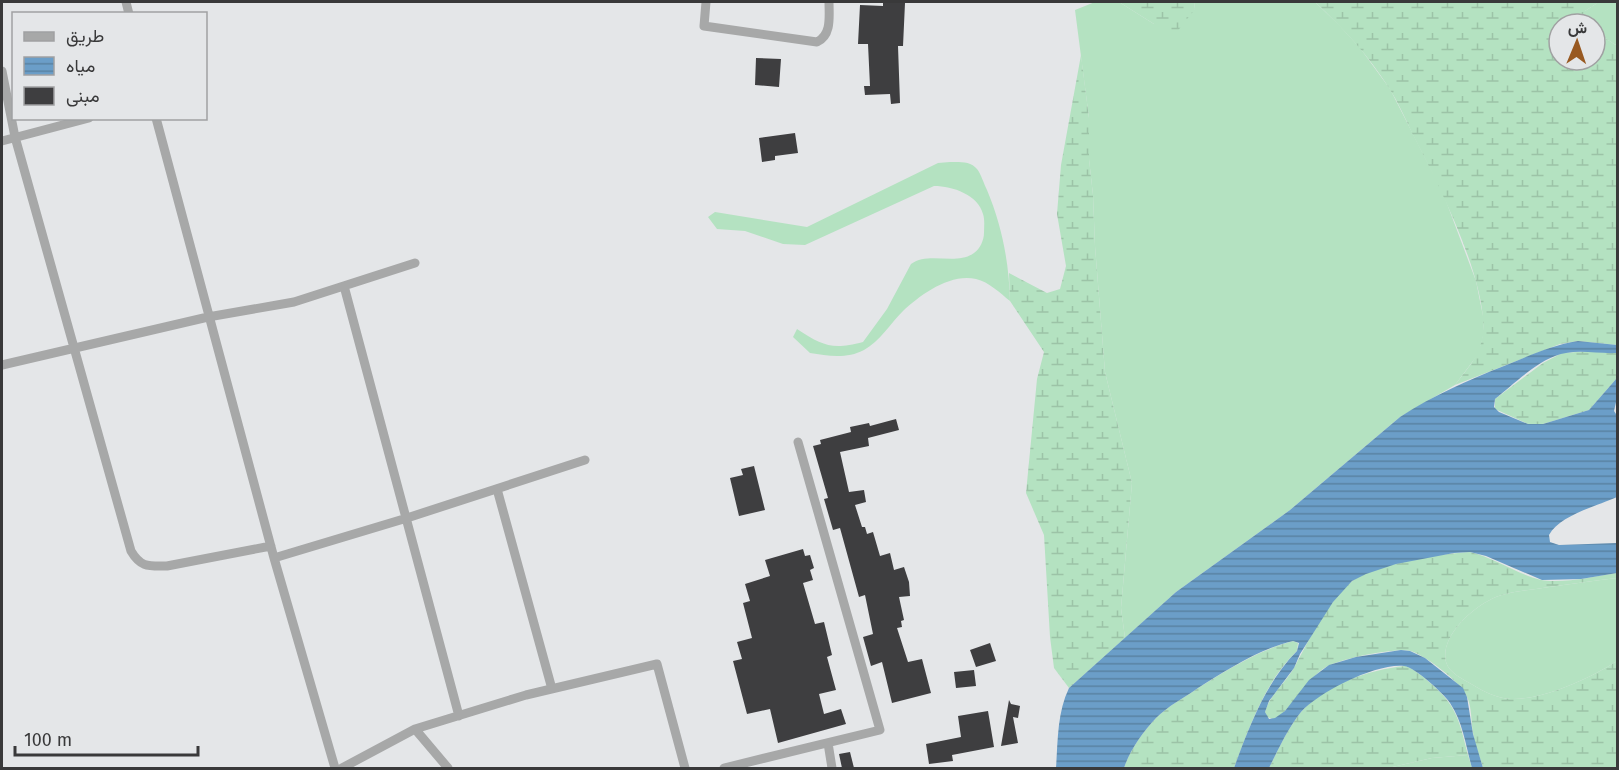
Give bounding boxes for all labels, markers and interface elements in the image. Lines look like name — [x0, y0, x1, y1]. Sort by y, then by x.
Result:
legend — [12, 12, 207, 120]
north arrow — [1547, 12, 1607, 72]
text: ش — [1568, 18, 1587, 37]
text: طريق — [66, 25, 104, 47]
text: مياه — [66, 55, 95, 77]
text: مبنى — [66, 85, 100, 107]
scale bar — [15, 719, 198, 757]
text: 100 m — [24, 729, 72, 751]

